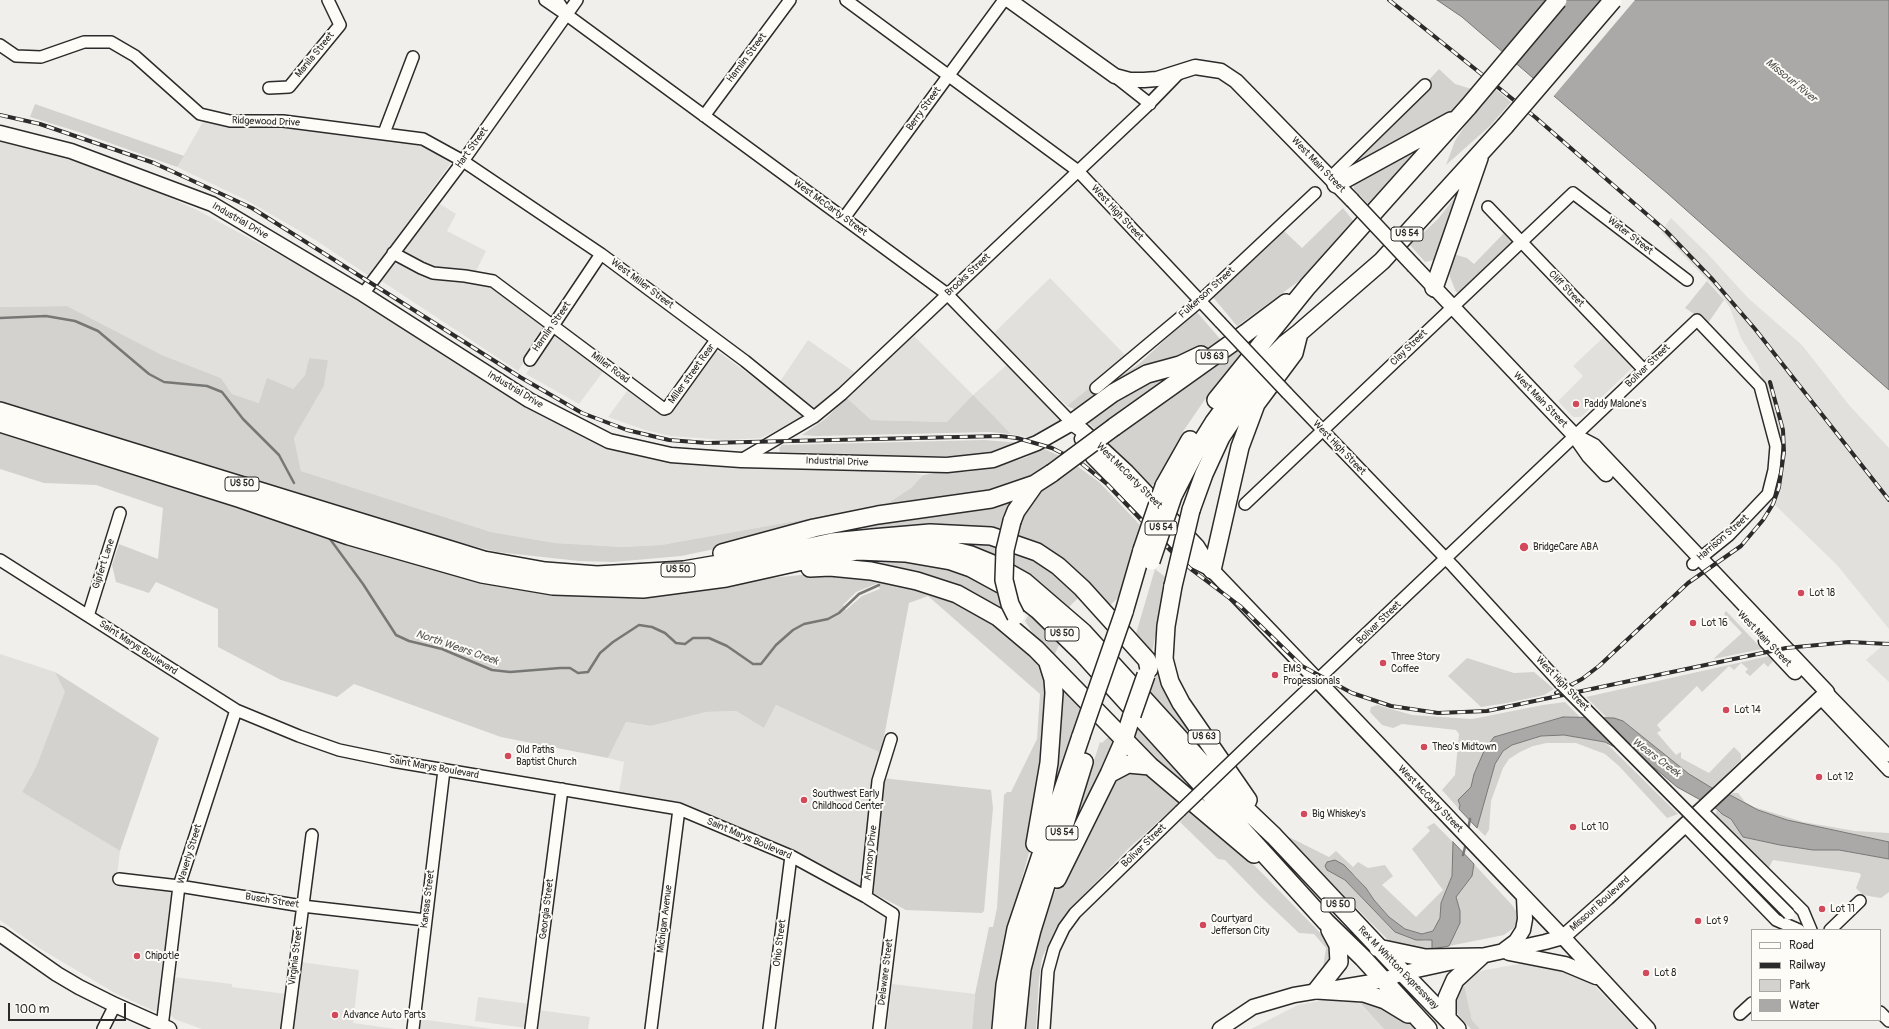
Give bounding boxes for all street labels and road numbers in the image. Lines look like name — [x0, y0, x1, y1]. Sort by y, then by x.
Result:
street label: Manila Street — [293, 30, 337, 80]
street label: Hamlin Street — [724, 31, 770, 85]
street label: Berry Street — [904, 85, 944, 133]
street label: Ridgewood Drive — [232, 115, 300, 129]
street label: Hart Street — [453, 125, 491, 171]
street label: West Main Street — [1288, 135, 1348, 195]
street label: West McCarty Street — [791, 177, 869, 239]
street label: West High Street — [1088, 183, 1146, 243]
street label: Industrial Drive — [210, 200, 270, 242]
street label: Water Street — [1605, 214, 1655, 258]
road number: US 54 — [1391, 227, 1423, 241]
street label: Brooks Street — [943, 251, 993, 299]
street label: West Miller Street — [608, 256, 676, 312]
street label: Fulkerson Street — [1177, 265, 1237, 321]
street label: Cliff Street — [1546, 268, 1586, 310]
street label: Hamlin Street — [530, 299, 574, 355]
street label: Clay Street — [1388, 327, 1430, 369]
street label: Miller street Rear — [666, 342, 718, 406]
street label: Bolivar Street — [1623, 342, 1673, 390]
street label: Miller Road — [588, 350, 632, 386]
road number: US 63 — [1196, 350, 1228, 364]
street label: Industrial Drive — [485, 369, 545, 411]
street label: West Main Street — [1510, 370, 1570, 430]
street label: West High Street — [1310, 418, 1368, 478]
street label: West McCarty Street — [1094, 441, 1164, 511]
street label: Industrial Drive — [805, 455, 869, 469]
road number: US 50 — [225, 477, 259, 491]
street label: Harrison Street — [1695, 512, 1751, 564]
road number: US 54 — [1145, 521, 1177, 535]
street label: Gipfert Lane — [90, 537, 118, 591]
road number: US 50 — [661, 563, 695, 577]
street label: Bolivar Street — [1354, 599, 1404, 647]
street label: West Main Street — [1734, 609, 1794, 669]
street label: Saint Marys Boulevard — [97, 618, 179, 678]
road number: US 50 — [1045, 627, 1079, 641]
street label: West High Street — [1533, 654, 1591, 714]
road number: US 63 — [1188, 730, 1220, 744]
street label: Saint Marys Boulevard — [388, 754, 480, 782]
street label: West McCarty Street — [1395, 763, 1465, 835]
street label: Saint Marys Boulevard — [705, 816, 793, 862]
street label: Bolivar Street — [1119, 822, 1169, 870]
street label: Waverly Street — [175, 823, 205, 885]
street label: Armory Drive — [862, 825, 880, 881]
road number: US 54 — [1046, 826, 1078, 840]
street label: Kansas Street — [418, 869, 438, 929]
street label: Missouri Boulevard — [1568, 874, 1632, 934]
street label: Georgia Street — [537, 878, 557, 940]
street label: Michigan Avenue — [655, 884, 675, 954]
street label: Busch Street — [244, 891, 300, 911]
road number: US 50 — [1321, 898, 1355, 912]
street label: Ohio Street — [771, 919, 789, 967]
street label: Rex M Whitton Expressway — [1355, 924, 1441, 1012]
street label: Virginia Street — [286, 926, 306, 986]
street label: Delaware Street — [876, 938, 896, 1006]

